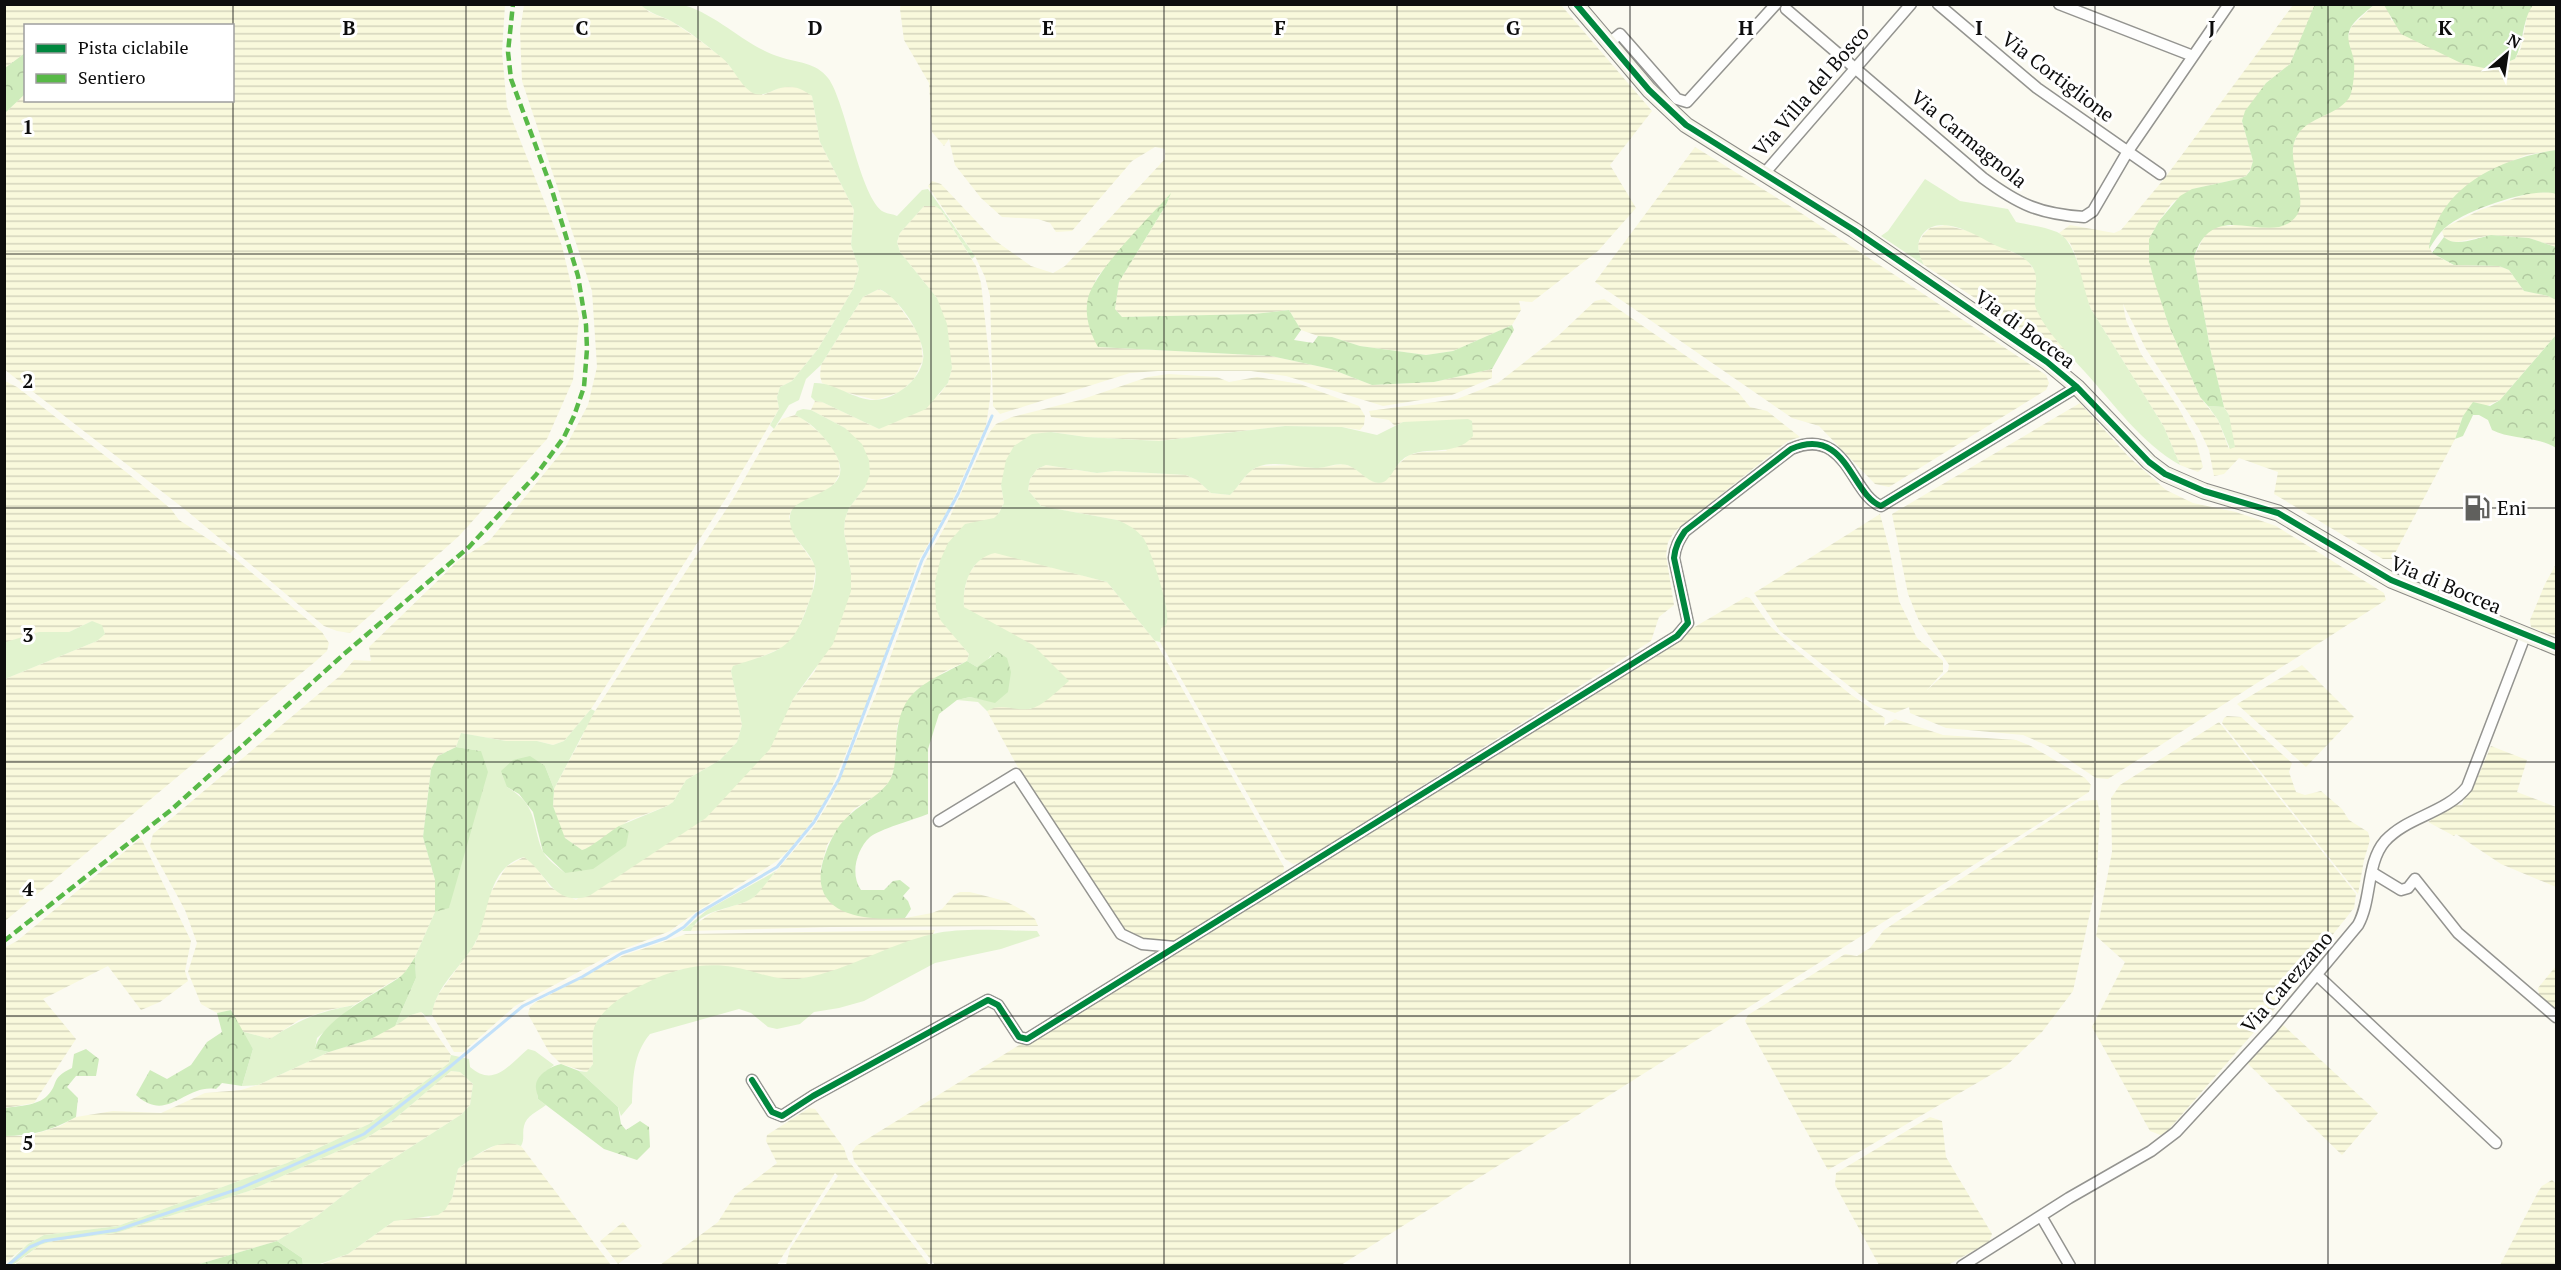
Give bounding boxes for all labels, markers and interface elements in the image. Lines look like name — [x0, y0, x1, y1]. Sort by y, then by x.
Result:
text: B — [343, 14, 356, 41]
text: C — [575, 14, 589, 41]
text: D — [808, 14, 822, 41]
text: E — [1042, 14, 1054, 41]
text: F — [1274, 14, 1286, 41]
text: G — [1506, 14, 1520, 41]
text: H — [1738, 14, 1754, 41]
text: I — [1975, 14, 1983, 41]
text: J — [2208, 14, 2216, 41]
text: K — [2438, 14, 2453, 41]
street label: Via Villa del Bosco — [1746, 20, 1875, 162]
legend — [24, 24, 234, 102]
north arrow — [2477, 24, 2537, 84]
street label: Via Cortiglione — [1996, 25, 2120, 128]
text: N — [2504, 28, 2525, 53]
text: Pista ciclabile — [78, 35, 188, 59]
text: Sentiero — [78, 65, 145, 89]
street label: Via Carmagnola — [1906, 83, 2033, 194]
text: 1 — [22, 113, 34, 140]
street label: Via di Boccea — [1970, 283, 2081, 374]
text: 2 — [22, 367, 34, 394]
fuel station icon: Eni — [2462, 493, 2492, 523]
place label: Eni — [2497, 494, 2527, 521]
street label: Via di Boccea — [2387, 549, 2506, 620]
text: 3 — [22, 621, 34, 648]
text: 4 — [22, 875, 34, 902]
street label: Via Carezzano — [2235, 925, 2339, 1039]
text: 5 — [22, 1129, 34, 1156]

